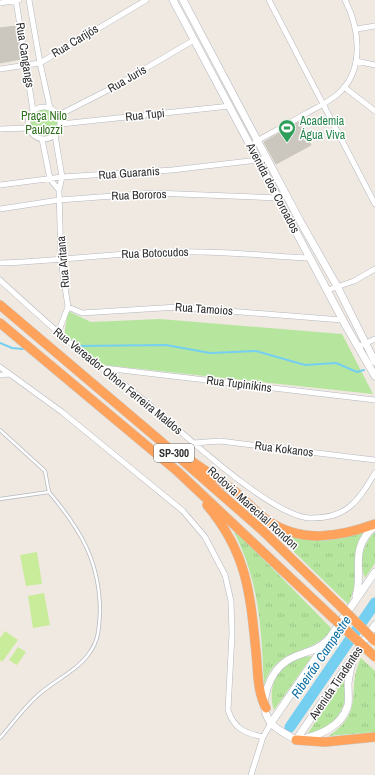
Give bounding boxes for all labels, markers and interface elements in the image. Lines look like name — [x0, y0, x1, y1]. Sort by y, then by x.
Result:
street label: Rua Cangangs — [12, 21, 38, 89]
street label: Rua Carijós — [49, 21, 101, 61]
street label: Rua Juris — [105, 62, 149, 96]
street label: Rua Tupi — [125, 105, 165, 125]
park label: Praça Nilo Paulozzi — [21, 108, 67, 138]
place label: Academia Água Viva — [299, 113, 346, 143]
sports icon: Academia Água Viva — [277, 118, 297, 143]
street label: Avenida dos Coroados — [242, 139, 304, 236]
street label: Rua Guaranis — [98, 163, 160, 183]
street label: Rua Bororos — [111, 186, 167, 204]
street label: Rua Aritana — [53, 235, 73, 289]
street label: Rua Botocudos — [121, 244, 189, 262]
street label: Rua Tamoios — [175, 299, 234, 319]
street label: Rua Vereador Othon Ferreira Maldos — [50, 324, 186, 438]
street label: Rua Tupinikins — [205, 372, 273, 396]
street label: Rua Kokanos — [254, 437, 314, 461]
road number: SP-300 — [154, 444, 194, 462]
street label: Rodovia Marechal Rondon — [204, 463, 302, 553]
water label: Ribeirão Campestre — [287, 612, 355, 702]
street label: Avenida Tiradentes — [305, 643, 367, 724]

